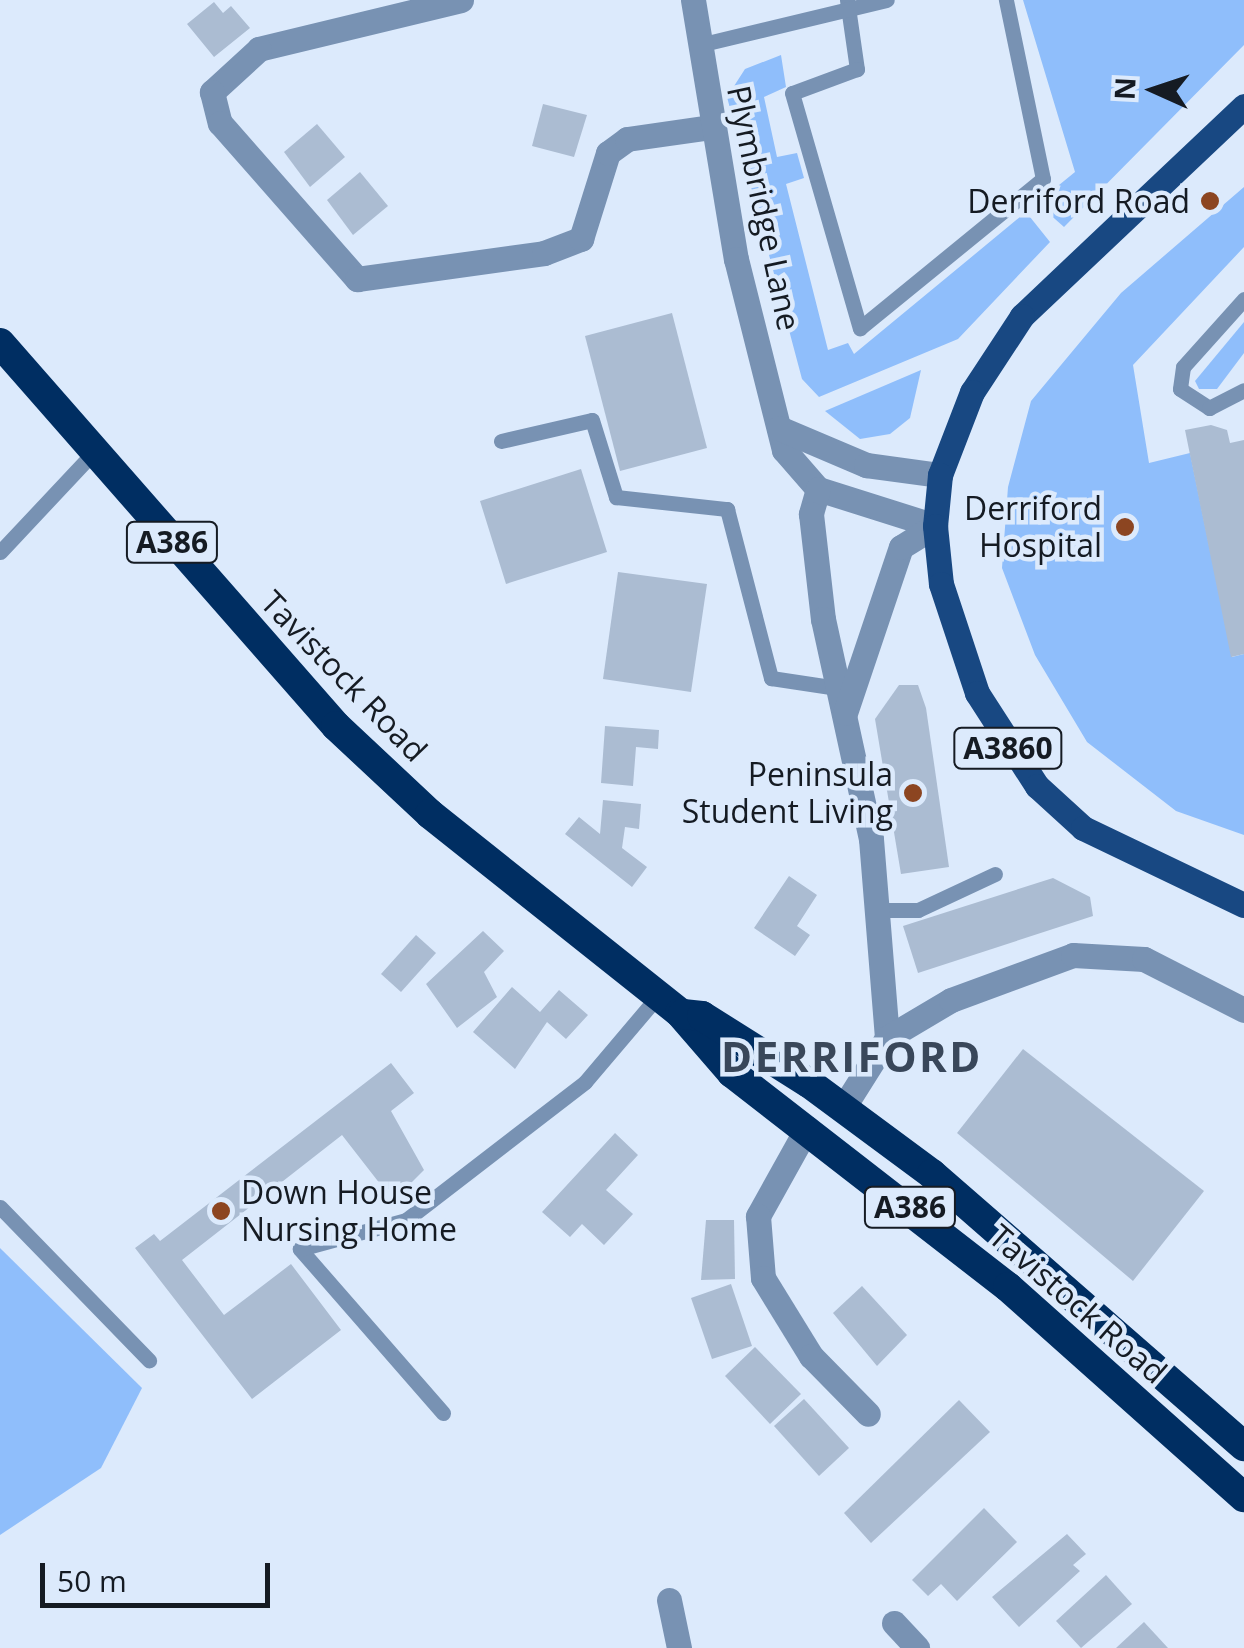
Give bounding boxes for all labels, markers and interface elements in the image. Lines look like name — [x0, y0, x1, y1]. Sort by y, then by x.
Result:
north arrow — [1104, 40, 1204, 140]
text: N — [1104, 76, 1144, 101]
street label: Plymbridge Lane — [719, 82, 809, 334]
place label: Derriford Road — [967, 182, 1190, 220]
marker: Derriford Road — [1199, 190, 1221, 212]
place label: Derriford Hospital — [964, 490, 1102, 565]
marker: Derriford Hospital — [1112, 514, 1138, 540]
road number: A386 — [124, 517, 220, 567]
street label: Tavistock Road — [253, 583, 435, 769]
road number: A3860 — [953, 723, 1063, 773]
place label: Peninsula Student Living — [682, 756, 893, 831]
marker: Peninsula Student Living — [902, 782, 924, 804]
district label: DERRIFORD — [721, 1031, 983, 1081]
place label: Down House Nursing Home — [241, 1174, 457, 1249]
road number: A386 — [862, 1182, 958, 1232]
marker: Down House Nursing Home — [210, 1200, 232, 1222]
street label: Tavistock Road — [982, 1217, 1174, 1391]
scale bar — [45, 1543, 275, 1605]
text: 50 m — [57, 1560, 127, 1601]

